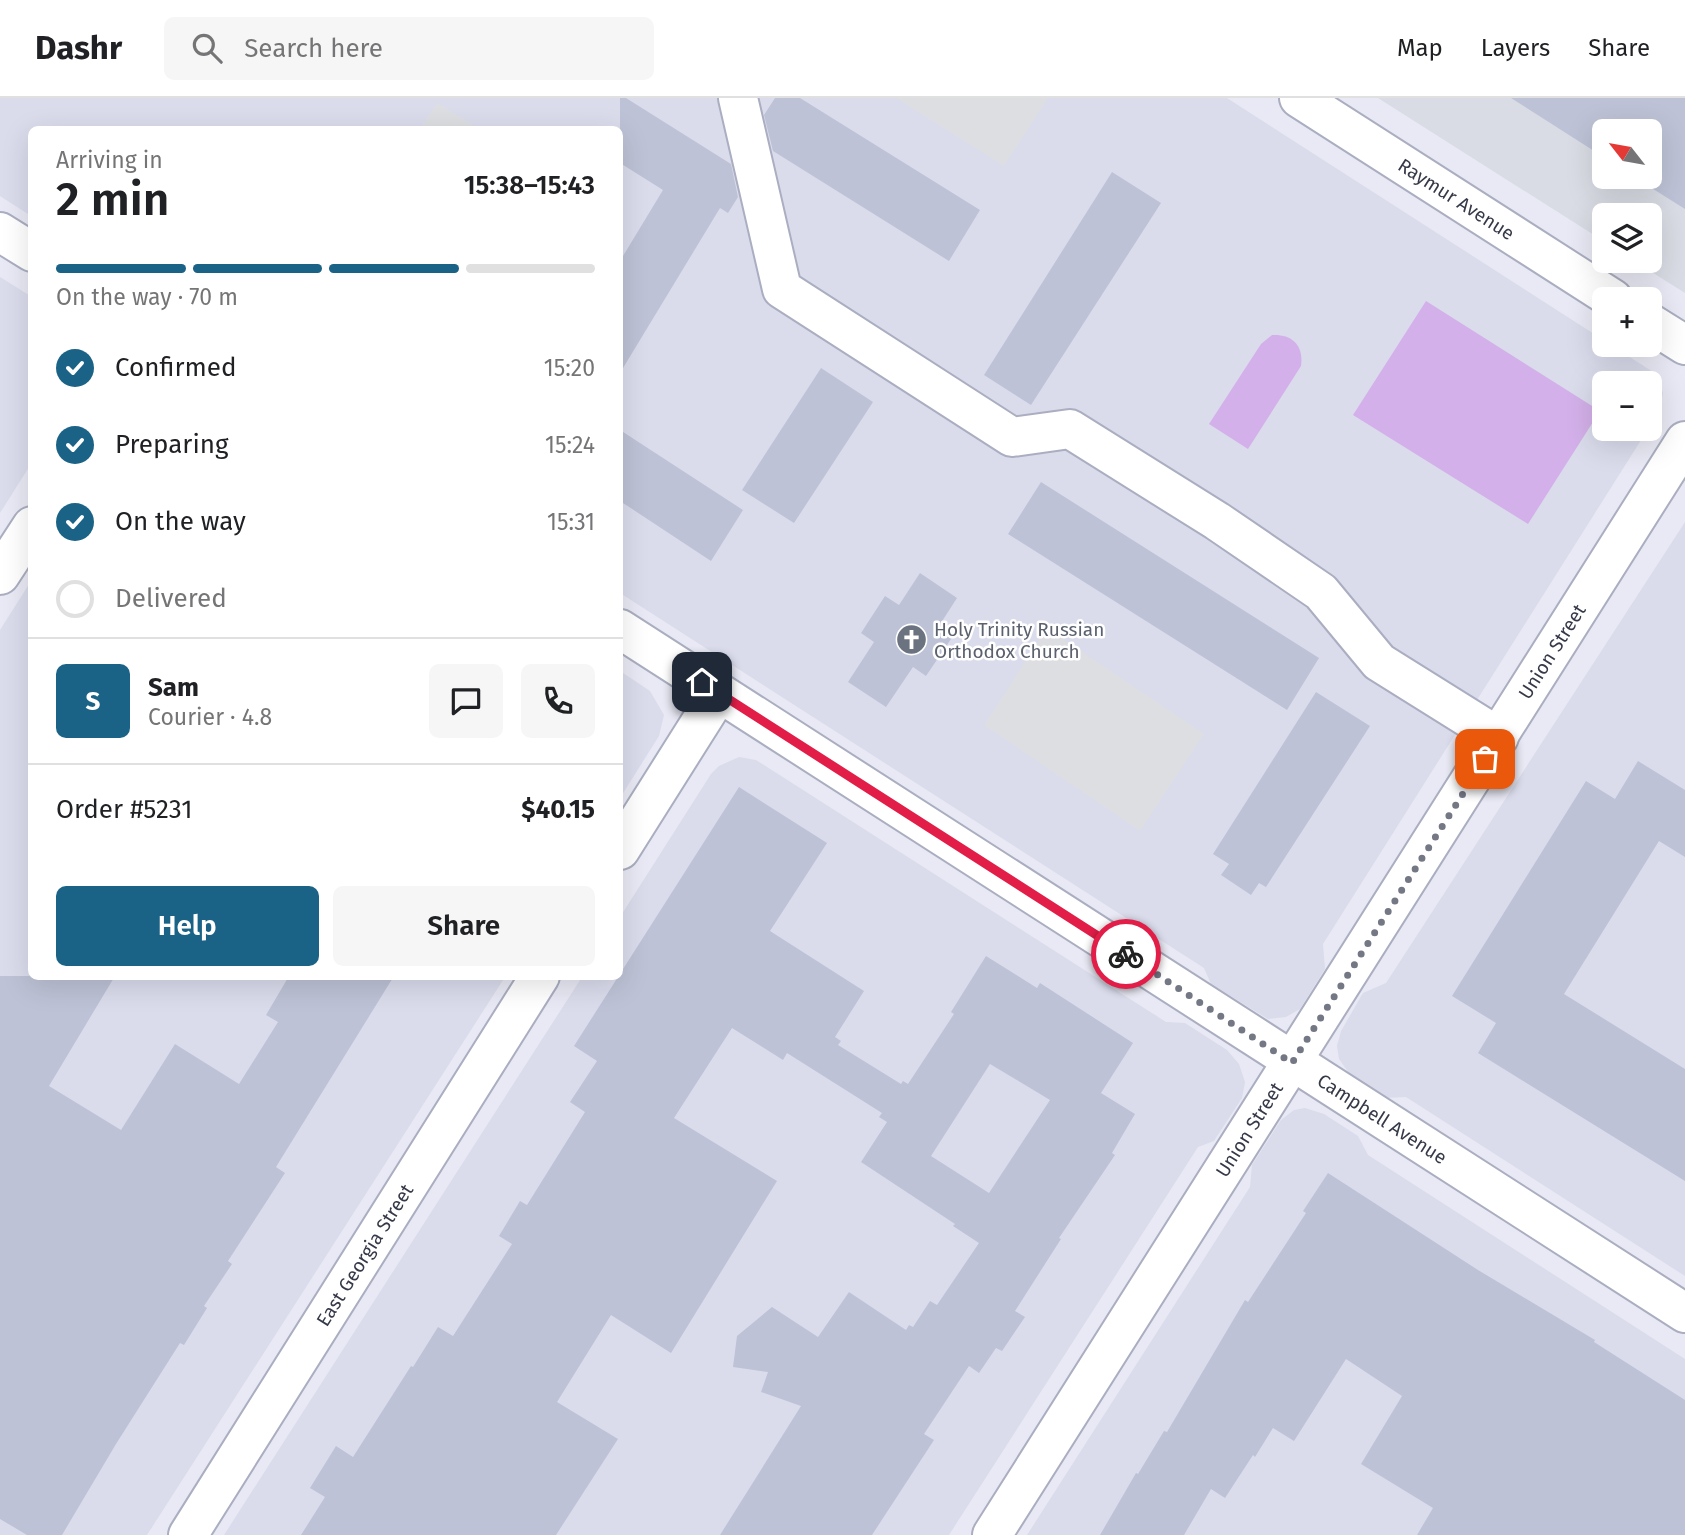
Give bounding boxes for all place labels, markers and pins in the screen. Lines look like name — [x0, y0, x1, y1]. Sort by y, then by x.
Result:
place label: Holy Trinity Russian Orthodox Church — [934, 618, 1104, 663]
church icon: Holy Trinity Russian Orthodox Church — [894, 623, 928, 657]
pin — [672, 652, 732, 712]
pin — [1455, 729, 1515, 789]

